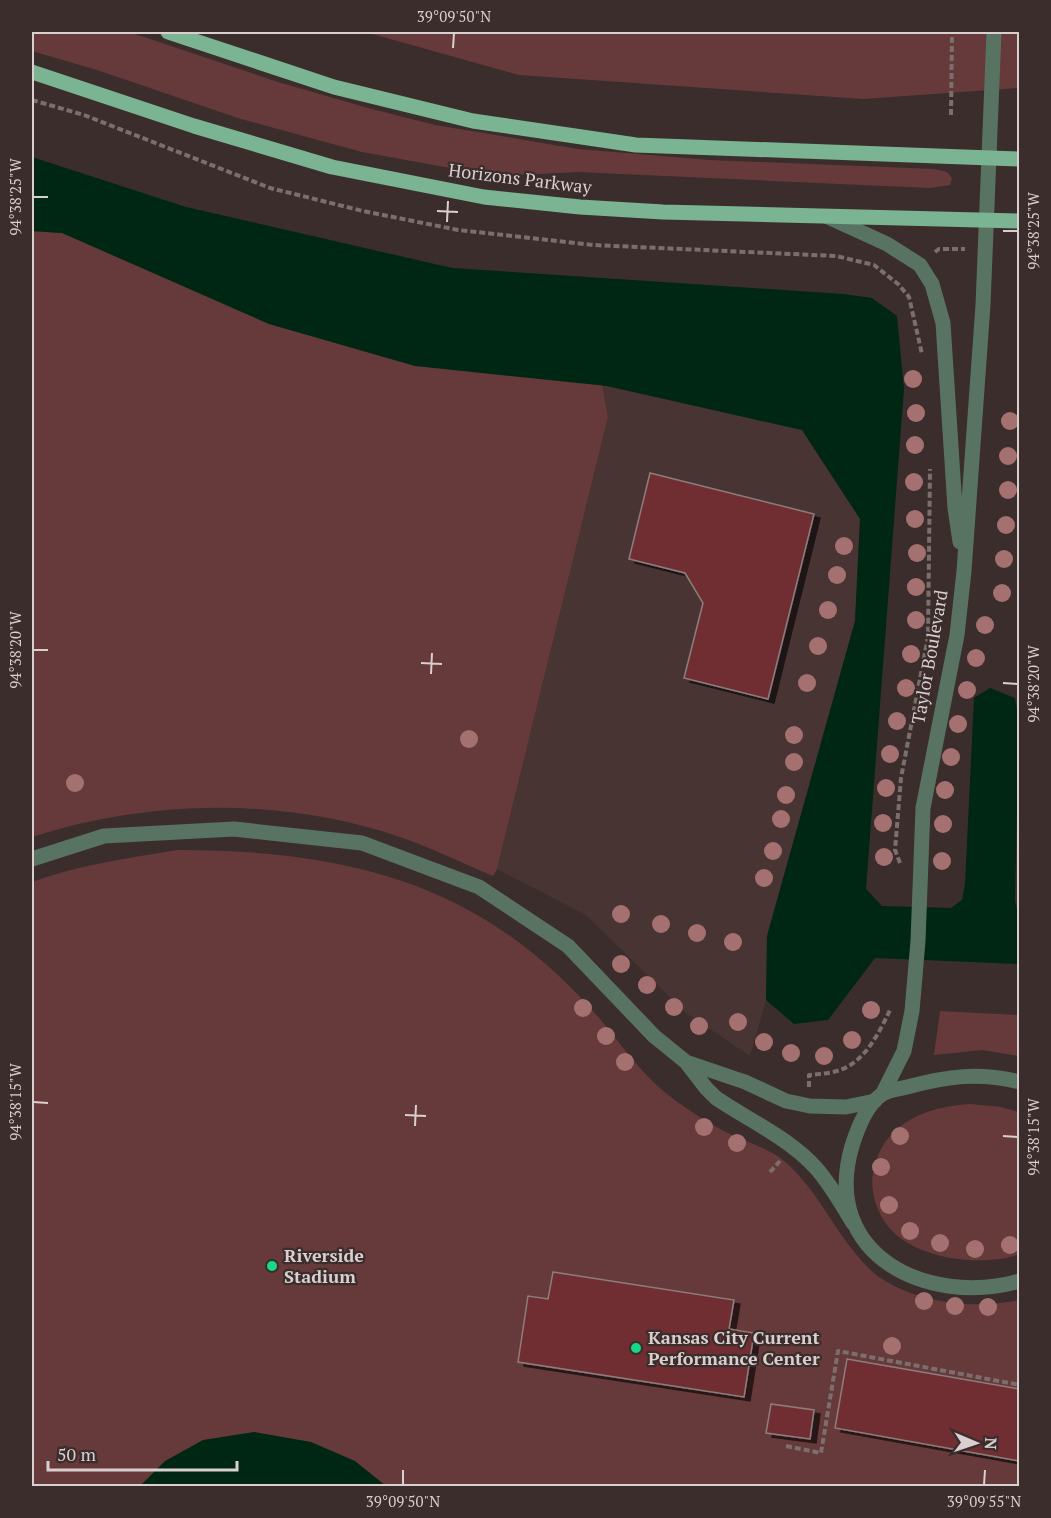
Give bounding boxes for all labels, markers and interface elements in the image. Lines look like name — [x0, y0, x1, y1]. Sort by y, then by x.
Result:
text: 39°09'50"N — [417, 6, 491, 26]
text: 94°38'25"W — [5, 157, 25, 236]
street label: Horizons Parkway — [447, 157, 594, 199]
text: 94°38'25"W — [1023, 191, 1043, 270]
street label: Taylor Boulevard — [905, 588, 953, 726]
text: 94°38'20"W — [5, 610, 25, 689]
text: 94°38'20"W — [1023, 644, 1043, 723]
text: 94°38'15"W — [5, 1062, 25, 1141]
text: 94°38'15"W — [1023, 1097, 1043, 1176]
place label: Riverside Stadium — [284, 1243, 364, 1288]
marker: Riverside Stadium — [265, 1259, 279, 1273]
place label: Kansas City Current Performance Center — [648, 1325, 820, 1370]
marker: Kansas City Current Performance Center — [629, 1341, 643, 1355]
north arrow — [946, 1413, 1006, 1473]
scale bar — [48, 1434, 237, 1472]
text: N — [980, 1437, 1002, 1450]
text: 50 m — [57, 1442, 97, 1466]
text: 39°09'50"N — [366, 1491, 440, 1511]
text: 39°09'55"N — [947, 1491, 1021, 1511]

